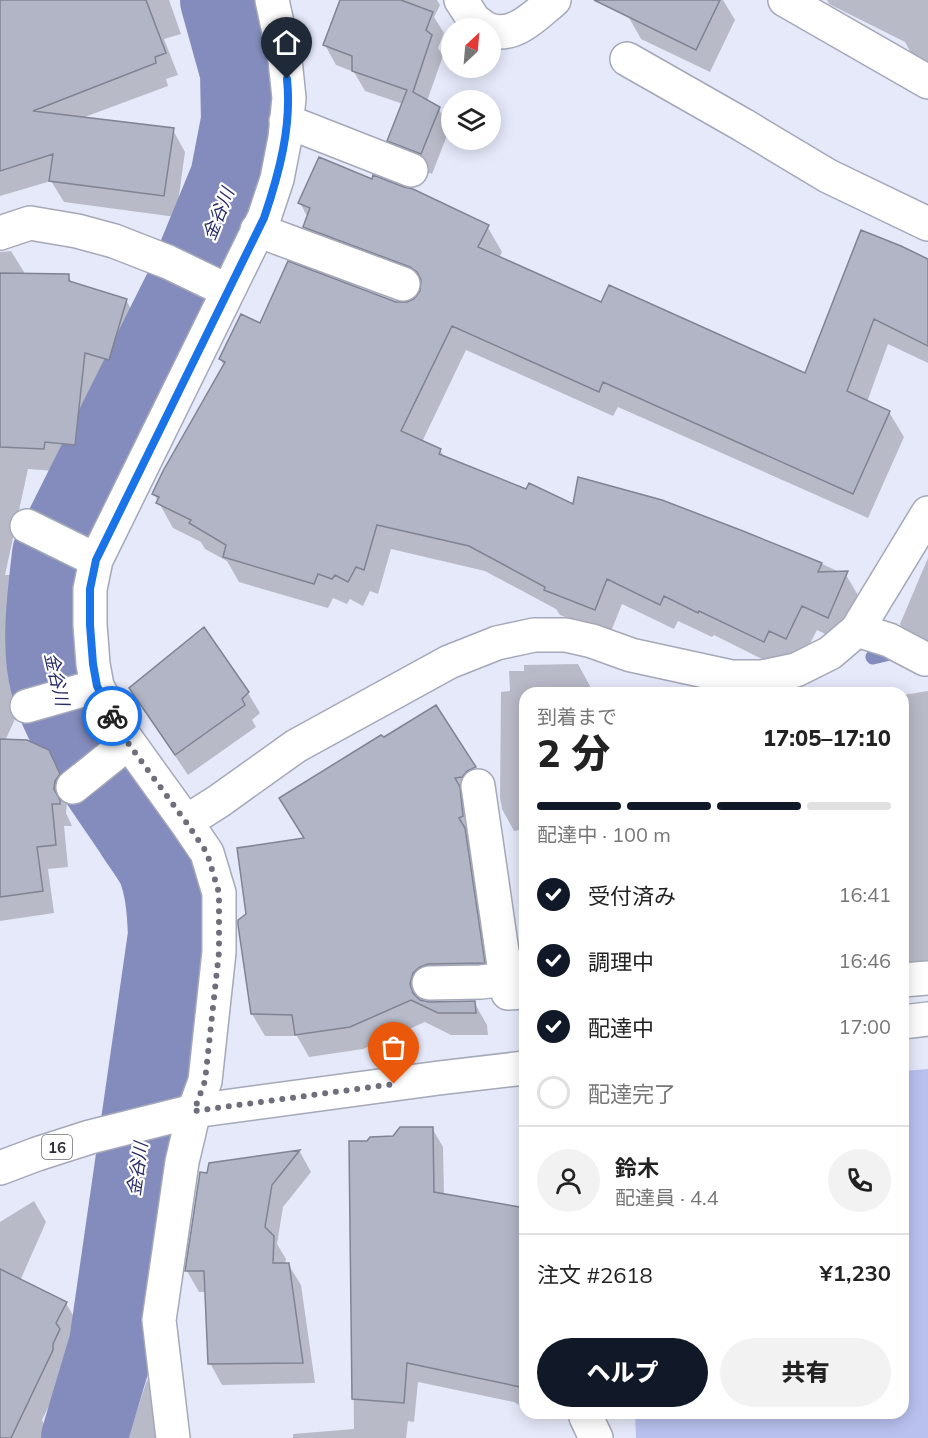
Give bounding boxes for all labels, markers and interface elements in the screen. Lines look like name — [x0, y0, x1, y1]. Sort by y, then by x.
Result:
pin — [261, 17, 312, 79]
north arrow — [441, 18, 501, 78]
map controls — [441, 18, 501, 150]
icon: home — [270, 26, 303, 59]
button: layers — [441, 90, 501, 150]
water label: 金谷川 — [197, 183, 240, 243]
water label: 金谷川 — [40, 650, 75, 710]
courier — [82, 686, 142, 746]
icon: bike — [96, 700, 129, 733]
text: 到着まで — [537, 704, 617, 729]
text: 17:05–17:10 — [763, 724, 891, 752]
text: 2 分 — [537, 728, 610, 777]
text: 配達中 · 100 m — [537, 822, 671, 847]
icon: check — [537, 878, 570, 911]
text: 受付済み — [588, 882, 676, 910]
text: 16:41 — [838, 882, 891, 907]
icon: check — [537, 944, 570, 977]
text: 調理中 — [588, 948, 654, 976]
text: 16:46 — [838, 948, 891, 973]
icon: check — [537, 1010, 570, 1043]
text: 配達中 — [588, 1014, 654, 1042]
text: 17:00 — [838, 1014, 891, 1039]
pin — [368, 1022, 419, 1084]
icon: bag — [377, 1031, 410, 1064]
text: 配達完了 — [588, 1080, 676, 1108]
road number: 16 — [42, 1135, 72, 1159]
water label: 金谷川 — [122, 1139, 152, 1197]
button: person — [537, 1149, 600, 1212]
button: phone — [828, 1149, 891, 1212]
text: 鈴木 — [615, 1154, 659, 1182]
text: 配達員 · 4.4 — [615, 1185, 719, 1210]
text: ¥1,230 — [820, 1259, 891, 1287]
text: 注文 #2618 — [537, 1261, 653, 1289]
button: ヘルプ — [537, 1338, 708, 1407]
button: 共有 — [720, 1338, 891, 1407]

